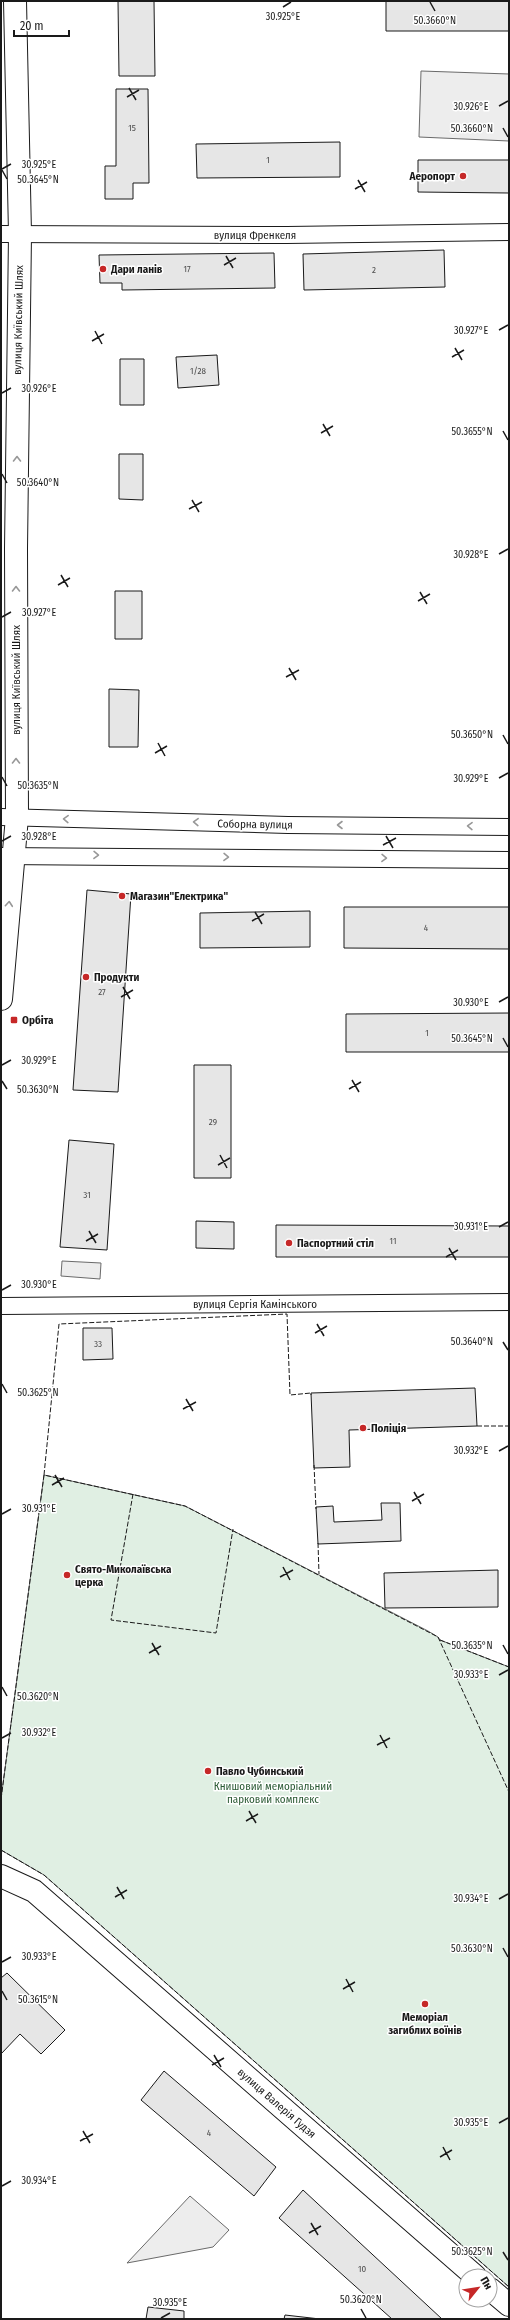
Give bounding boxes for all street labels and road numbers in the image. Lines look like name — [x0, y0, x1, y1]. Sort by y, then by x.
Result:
street label: вулиця Френкеля — [214, 229, 296, 242]
street label: вулиця Київський Шлях — [11, 265, 26, 375]
street label: вулиця Київський Шлях — [10, 625, 23, 735]
street label: Соборна вулиця — [217, 817, 293, 832]
street label: вулиця Сергія Камінського — [193, 1298, 317, 1311]
street label: вулиця Валерія Гудзя — [235, 2066, 319, 2141]

